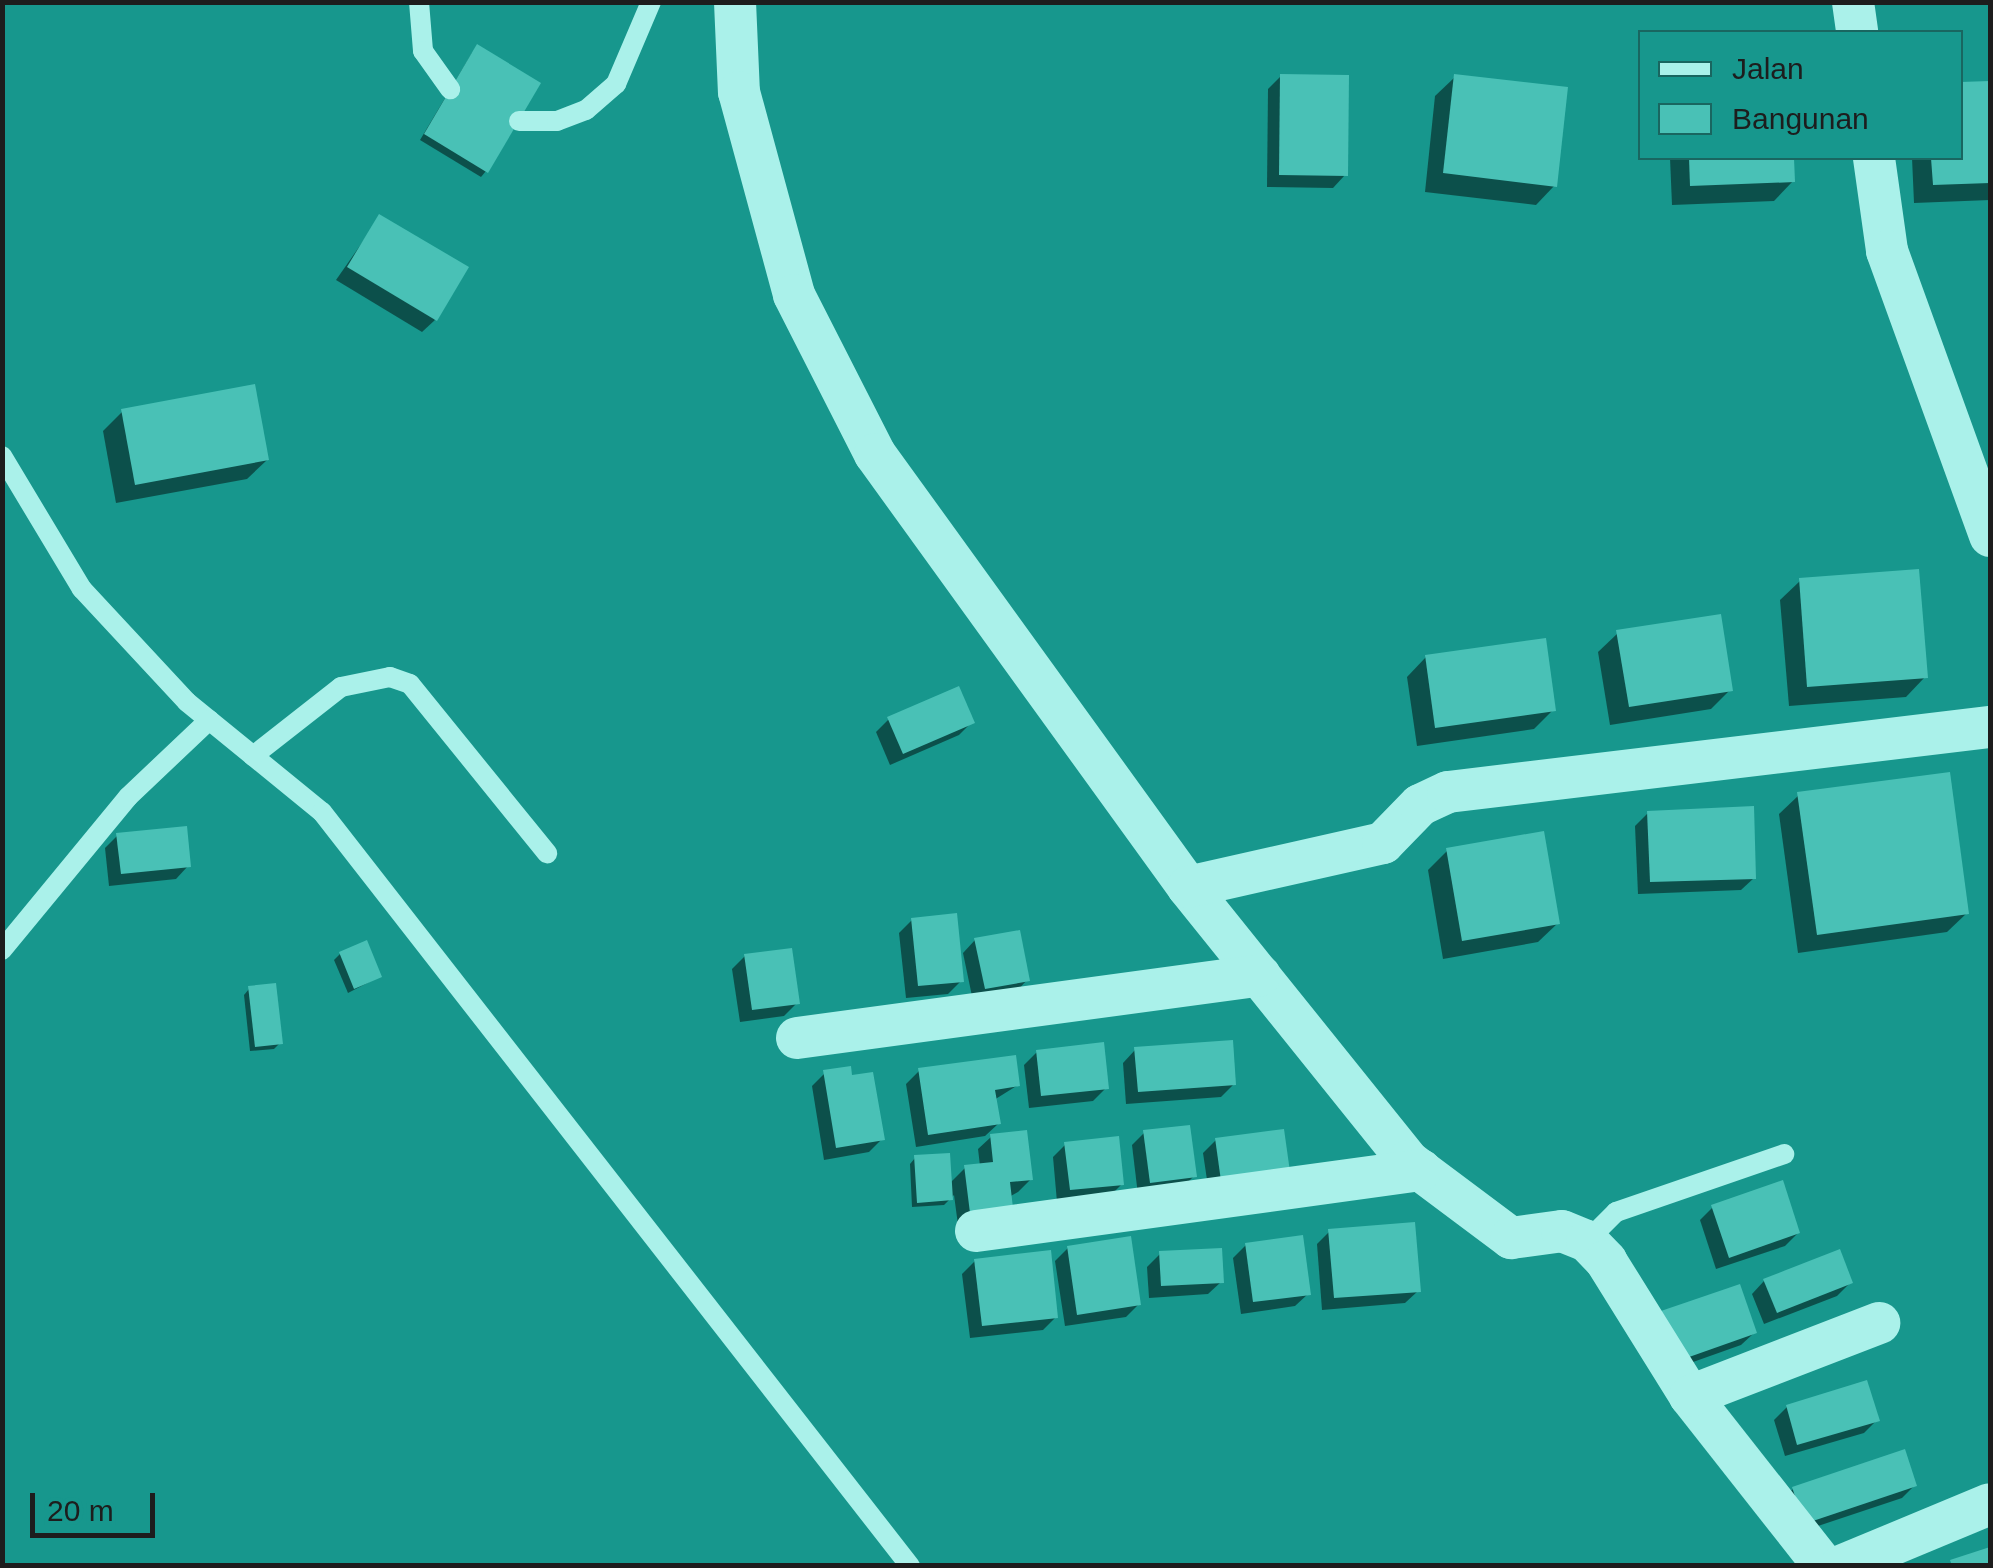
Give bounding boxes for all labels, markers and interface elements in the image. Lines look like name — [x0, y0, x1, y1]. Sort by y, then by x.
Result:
legend — [1638, 30, 1963, 160]
text: Jalan — [1732, 52, 1804, 85]
text: Bangunan — [1732, 102, 1869, 135]
scale bar — [35, 1473, 160, 1535]
text: 20 m — [47, 1494, 114, 1527]

